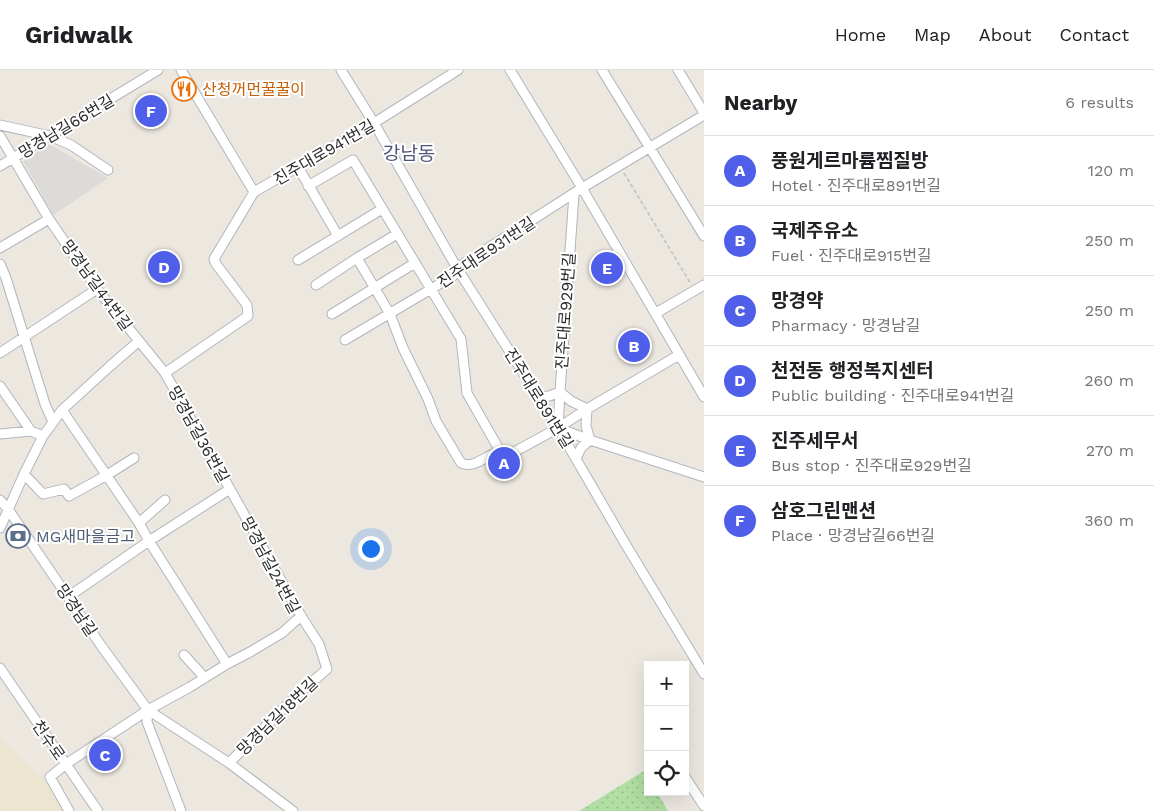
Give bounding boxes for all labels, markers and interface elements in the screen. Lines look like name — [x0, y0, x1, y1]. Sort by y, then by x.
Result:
text: Gridwalk — [25, 21, 133, 49]
text: Home — [835, 24, 886, 45]
text: Map — [914, 24, 951, 45]
text: About — [979, 24, 1031, 45]
text: Contact — [1059, 24, 1129, 45]
restaurant icon: 산청꺼먼꿀꿀이 — [171, 76, 197, 102]
place label: 산청꺼먼꿀꿀이 — [202, 80, 305, 99]
text: Nearby — [724, 90, 797, 115]
street label: 망경남길66번길 — [15, 91, 117, 162]
pin: F — [135, 92, 167, 130]
text: 6 results — [1065, 93, 1134, 112]
street label: 진주대로941번길 — [270, 116, 378, 189]
district label: 강남동 — [383, 142, 435, 165]
text: 풍원게르마륨찜질방 — [771, 149, 928, 172]
text: A — [735, 161, 745, 180]
text: 120 m — [1088, 161, 1134, 180]
text: Hotel · 진주대로891번길 — [771, 176, 941, 195]
street label: 진주대로931번길 — [434, 213, 539, 292]
text: 국제주유소 — [771, 219, 858, 242]
text: B — [735, 231, 745, 250]
text: 250 m — [1085, 231, 1134, 250]
street label: 망경남길44번길 — [57, 236, 136, 335]
text: Fuel · 진주대로915번길 — [771, 246, 932, 265]
pin: D — [148, 248, 180, 286]
pin: E — [591, 249, 623, 287]
street label: 진주대로929번길 — [552, 252, 579, 370]
text: 망경약 — [771, 289, 823, 312]
text: C — [735, 301, 745, 320]
text: 250 m — [1085, 301, 1134, 320]
text: Pharmacy · 망경남길 — [771, 316, 920, 335]
pin: B — [618, 327, 650, 365]
street label: 진주대로891번길 — [500, 345, 577, 452]
text: 천전동 행정복지센터 — [771, 359, 934, 382]
text: D — [734, 371, 746, 390]
text: 260 m — [1084, 371, 1134, 390]
street label: 망경남길36번길 — [164, 383, 233, 486]
text: Public building · 진주대로941번길 — [771, 386, 1014, 405]
text: 진주세무서 — [771, 429, 858, 452]
text: E — [735, 441, 745, 460]
text: 270 m — [1086, 441, 1134, 460]
pin: A — [488, 444, 520, 482]
text: Bus stop · 진주대로929번길 — [771, 456, 972, 475]
text: 삼호그린맨션 — [771, 499, 876, 522]
text: F — [735, 511, 745, 530]
text: 360 m — [1084, 511, 1134, 530]
street label: 망경남길24번길 — [237, 514, 304, 617]
bank icon: MG새마을금고 — [5, 523, 31, 549]
text: Place · 망경남길66번길 — [771, 526, 935, 545]
place label: MG새마을금고 — [36, 527, 135, 546]
your location — [358, 536, 384, 562]
street label: 망경남길 — [52, 581, 101, 640]
map controls — [644, 661, 689, 796]
button: + — [644, 661, 689, 706]
street label: 망경남길18번길 — [233, 673, 322, 759]
button: − — [644, 706, 689, 751]
street label: 천수로 — [28, 717, 69, 764]
pin: C — [89, 736, 121, 774]
button: locate — [644, 751, 689, 796]

